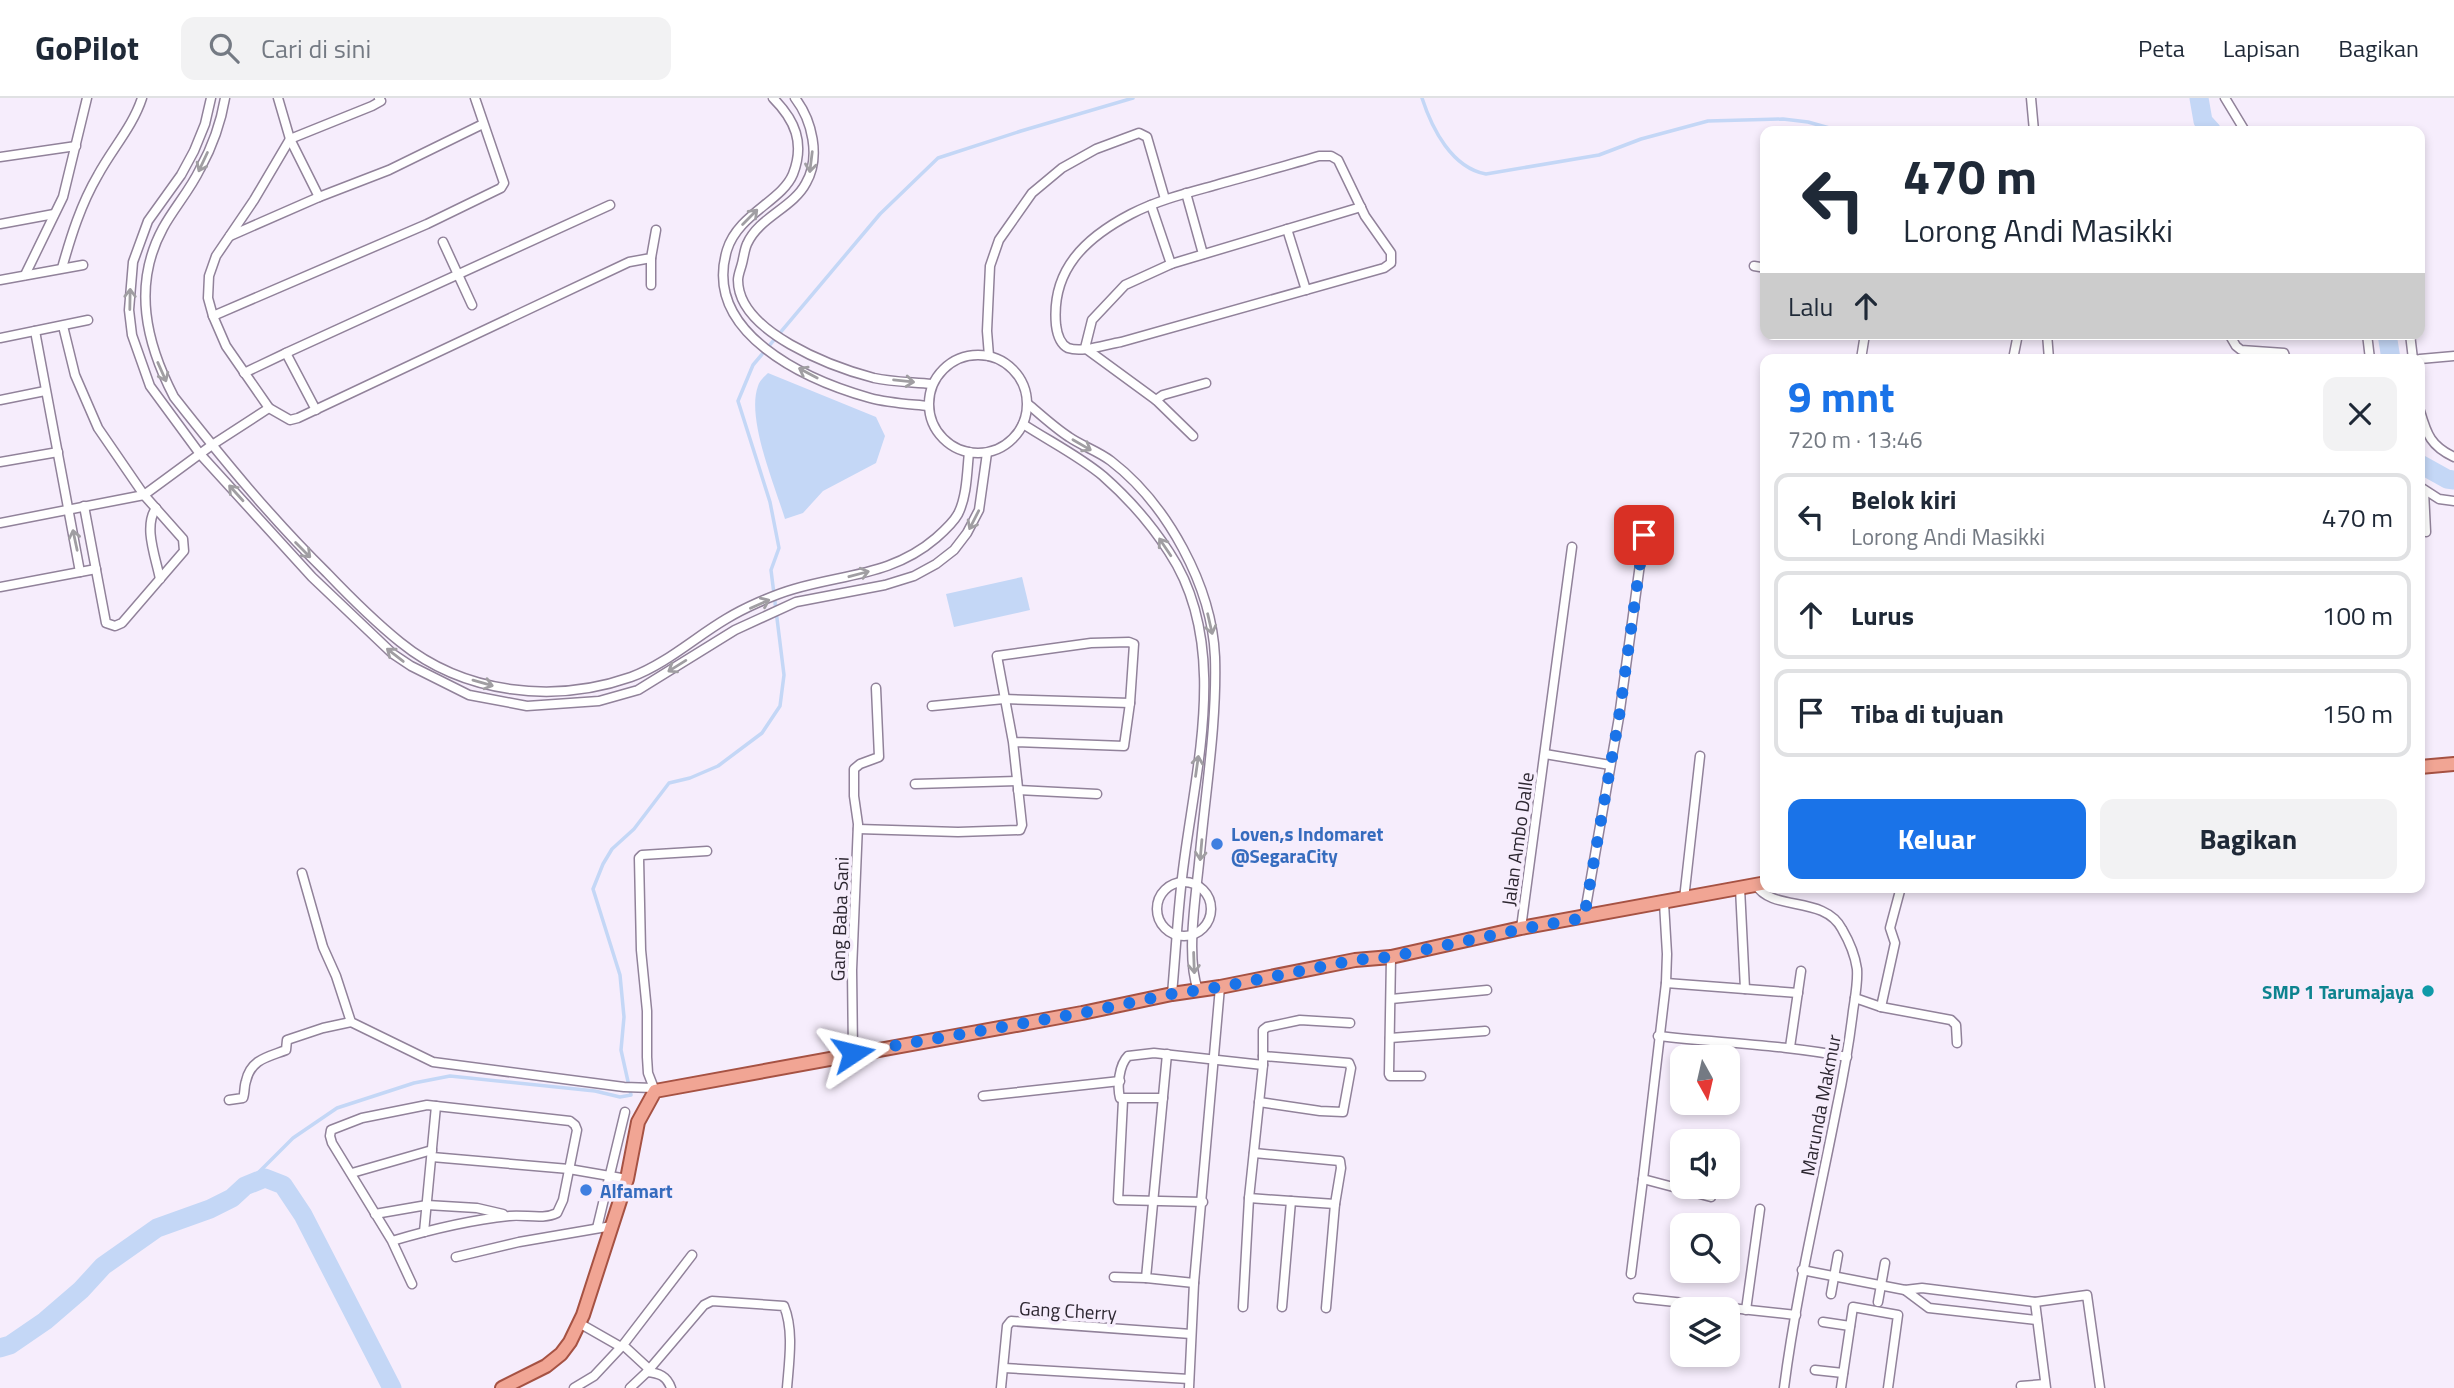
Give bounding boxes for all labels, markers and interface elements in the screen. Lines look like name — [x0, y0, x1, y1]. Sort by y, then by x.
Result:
search box — [181, 17, 671, 80]
text: GoPilot — [35, 23, 139, 73]
icon: search — [205, 29, 243, 67]
text: Cari di sini — [261, 29, 371, 68]
text: Peta — [2138, 30, 2185, 66]
text: Lapisan — [2223, 30, 2300, 66]
text: Bagikan — [2338, 30, 2419, 66]
text: 470 m — [1903, 138, 2037, 213]
one-way arrow — [805, 150, 818, 173]
one-way arrow — [196, 151, 209, 172]
icon: left — [1788, 154, 1879, 245]
text: Lorong Andi Masikki — [1903, 206, 2173, 254]
one-way arrow — [741, 209, 758, 226]
one-way arrow — [123, 287, 137, 310]
text: Lalu — [1788, 287, 1833, 326]
icon: ahead — [1847, 287, 1885, 325]
one-way arrow — [156, 361, 169, 382]
text: 9 mnt — [1788, 364, 1895, 428]
one-way arrow — [799, 366, 819, 380]
one-way arrow — [892, 375, 914, 388]
button: close — [2323, 377, 2397, 451]
text: 720 m · 13:46 — [1788, 422, 1923, 457]
one-way arrow — [1072, 438, 1092, 452]
text: Belok kiri — [1851, 480, 1957, 519]
one-way arrow — [228, 484, 244, 502]
icon: left — [1792, 498, 1830, 536]
text: 470 m — [2322, 498, 2393, 537]
pin — [1614, 505, 1674, 565]
one-way arrow — [966, 509, 980, 530]
icon: arrive — [1625, 516, 1663, 554]
text: Lorong Andi Masikki — [1851, 519, 2045, 554]
one-way arrow — [67, 529, 81, 552]
one-way arrow — [1158, 538, 1172, 557]
one-way arrow — [294, 541, 311, 558]
one-way arrow — [847, 567, 870, 580]
one-way arrow — [749, 596, 771, 609]
icon: ahead — [1792, 596, 1830, 634]
text: Lurus — [1851, 596, 1914, 635]
text: 100 m — [2322, 596, 2393, 635]
one-way arrow — [1203, 612, 1217, 635]
one-way arrow — [386, 648, 405, 663]
one-way arrow — [667, 659, 687, 673]
one-way arrow — [472, 677, 494, 690]
icon: arrive — [1792, 694, 1830, 732]
text: Tiba di tujuan — [1851, 694, 2004, 733]
text: 150 m — [2322, 694, 2393, 733]
one-way arrow — [1190, 756, 1203, 778]
street label: Jalan Ambo Dalle — [1493, 770, 1541, 908]
button: Keluar — [1788, 799, 2086, 879]
button: Bagikan — [2100, 799, 2397, 879]
place label: Loven,s Indomaret @SegaraCity — [1231, 819, 1384, 870]
marker: Loven,s Indomaret @SegaraCity — [1209, 836, 1225, 852]
one-way arrow — [1194, 839, 1207, 861]
street label: Gang Baba Sani — [822, 856, 856, 982]
one-way arrow — [1187, 951, 1200, 974]
place label: SMP 1 Tarumajaya — [2262, 977, 2414, 1006]
marker: SMP 1 Tarumajaya — [2420, 983, 2436, 999]
position arrow — [816, 1016, 890, 1090]
street label: Marunda Makmur — [1792, 1032, 1848, 1178]
north arrow — [1670, 1045, 1740, 1115]
map controls — [1670, 1045, 1740, 1367]
button: sound — [1670, 1129, 1740, 1199]
place label: Alfamart — [600, 1176, 673, 1205]
marker: Alfamart — [578, 1182, 594, 1198]
button: search — [1670, 1213, 1740, 1283]
street label: Gang Cherry — [1018, 1293, 1118, 1327]
button: layers — [1670, 1297, 1740, 1367]

